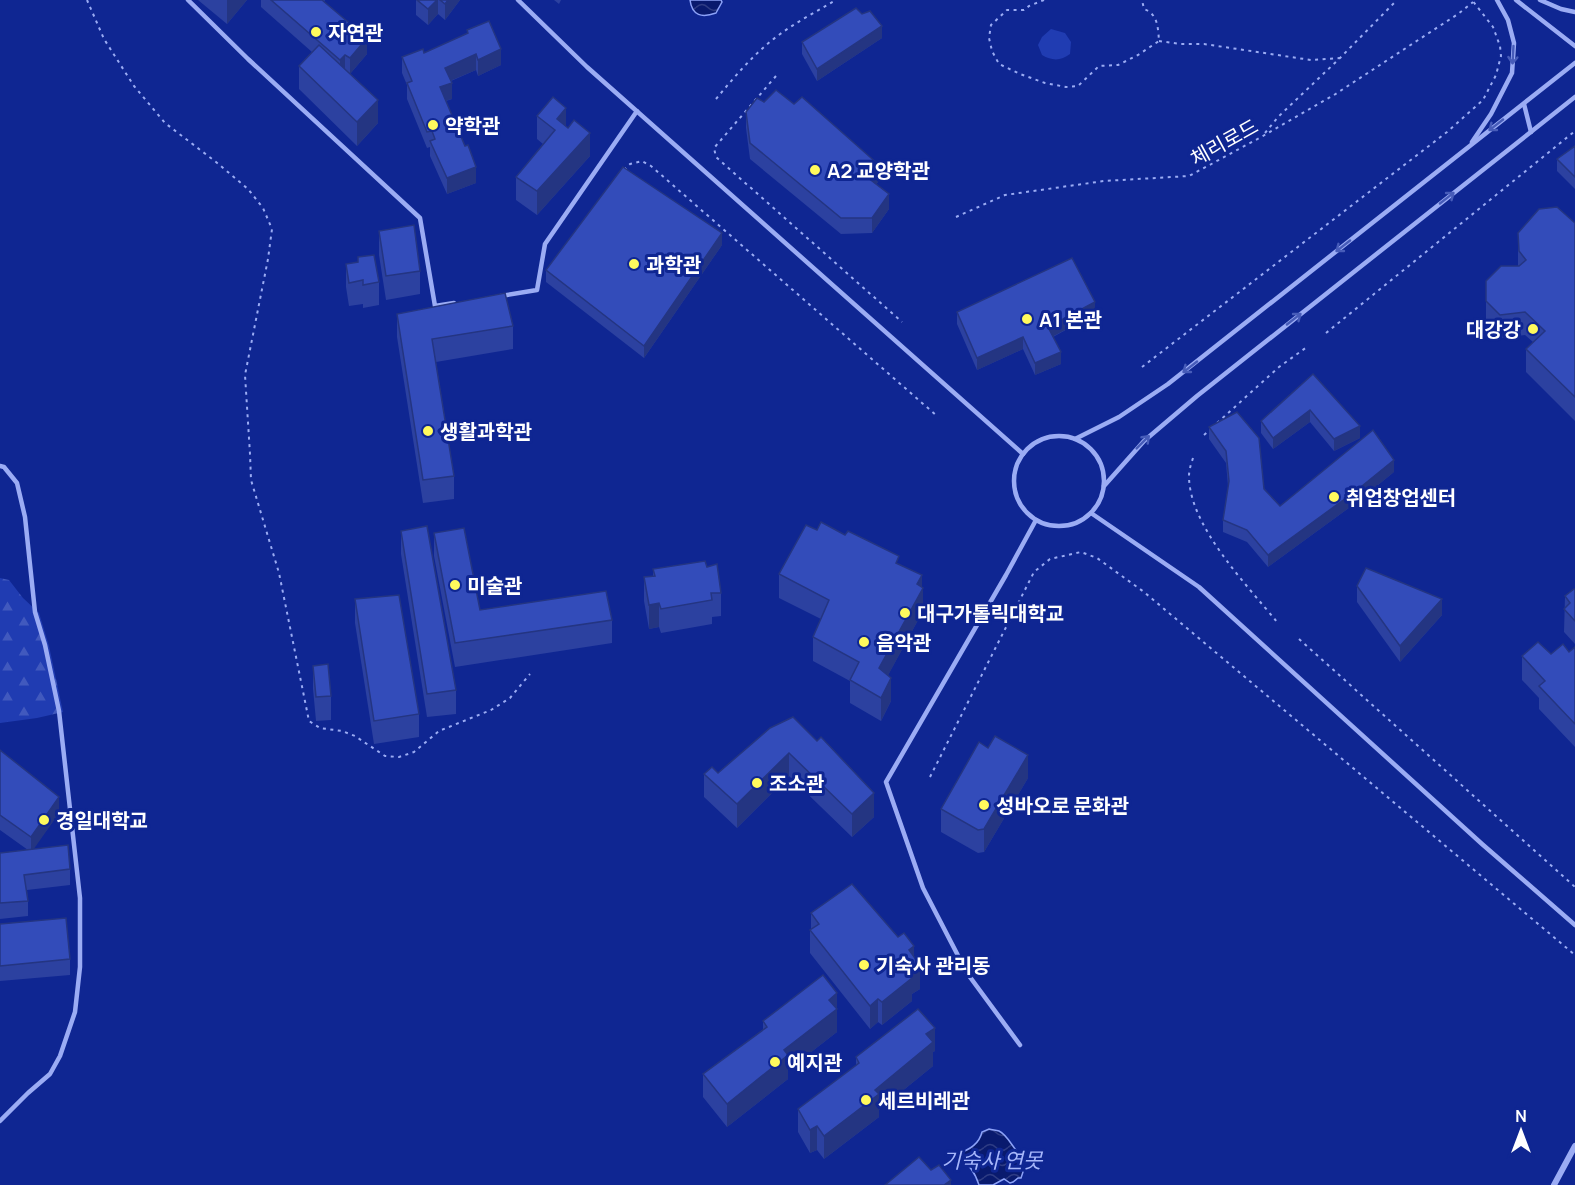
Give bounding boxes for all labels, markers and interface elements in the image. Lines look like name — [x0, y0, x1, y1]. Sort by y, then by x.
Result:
place label: 자연관 — [328, 19, 384, 46]
marker: 자연관 — [309, 25, 323, 39]
one-way arrow — [1508, 44, 1519, 64]
place label: 약학관 — [445, 112, 501, 139]
street label: 체리로드 — [1185, 112, 1263, 172]
marker: 약학관 — [426, 118, 440, 132]
one-way arrow — [1488, 119, 1504, 132]
place label: A2 교양학관 — [827, 157, 931, 184]
marker: A2 교양학관 — [808, 163, 822, 177]
one-way arrow — [1439, 191, 1455, 204]
one-way arrow — [1335, 240, 1351, 253]
place label: 과학관 — [646, 251, 702, 278]
marker: 과학관 — [627, 257, 641, 271]
place label: A1 본관 — [1039, 306, 1103, 333]
marker: A1 본관 — [1020, 312, 1034, 326]
one-way arrow — [1286, 313, 1302, 326]
place label: 대강강 — [1466, 316, 1521, 343]
marker: 대강강 — [1526, 322, 1540, 336]
one-way arrow — [1182, 360, 1198, 373]
place label: 생활과학관 — [440, 418, 533, 445]
marker: 생활과학관 — [421, 424, 435, 438]
one-way arrow — [1136, 435, 1151, 450]
place label: 취업창업센터 — [1346, 484, 1456, 511]
marker: 취업창업센터 — [1327, 490, 1341, 504]
place label: 미술관 — [467, 572, 523, 599]
marker: 미술관 — [448, 578, 462, 592]
place label: 대구가톨릭대학교 — [917, 600, 1064, 627]
marker: 대구가톨릭대학교 — [898, 606, 912, 620]
place label: 음악관 — [876, 629, 932, 656]
marker: 음악관 — [857, 635, 871, 649]
place label: 조소관 — [769, 770, 825, 797]
marker: 조소관 — [750, 776, 764, 790]
place label: 성바오로 문화관 — [996, 792, 1129, 819]
marker: 성바오로 문화관 — [977, 798, 991, 812]
place label: 경일대학교 — [56, 807, 148, 834]
marker: 경일대학교 — [37, 813, 51, 827]
place label: 기숙사 관리동 — [876, 952, 990, 979]
marker: 기숙사 관리동 — [857, 958, 871, 972]
place label: 예지관 — [787, 1049, 843, 1076]
marker: 예지관 — [768, 1055, 782, 1069]
place label: 세르비레관 — [878, 1087, 971, 1114]
marker: 세르비레관 — [859, 1093, 873, 1107]
north arrow — [1491, 1101, 1551, 1161]
text: N — [1515, 1105, 1527, 1127]
water label: 기숙사 연못 — [942, 1146, 1044, 1174]

